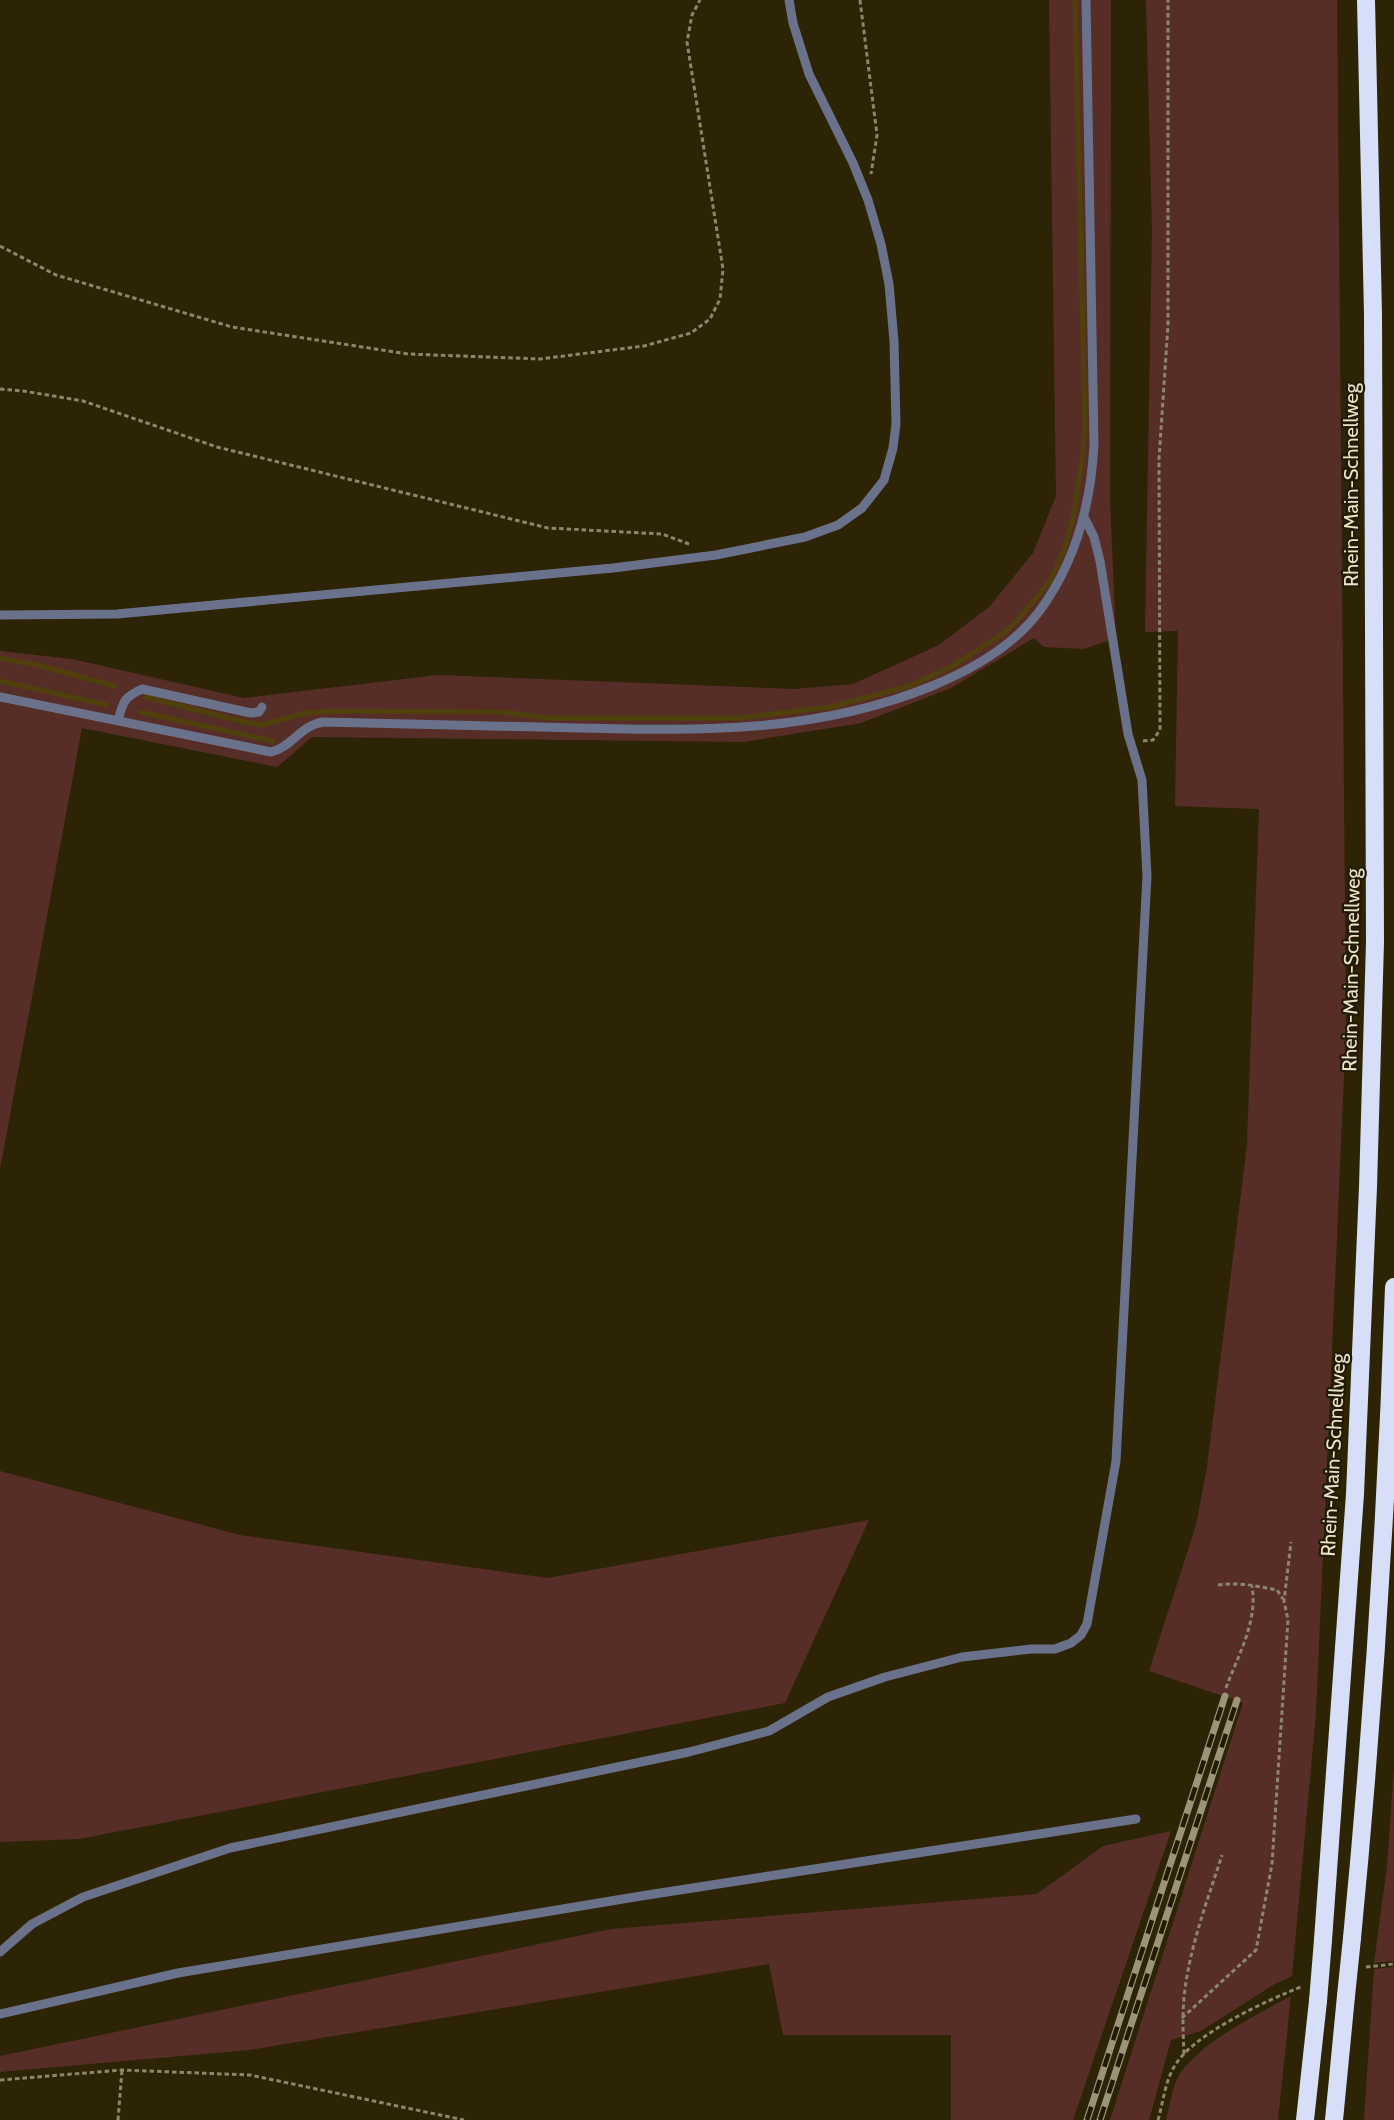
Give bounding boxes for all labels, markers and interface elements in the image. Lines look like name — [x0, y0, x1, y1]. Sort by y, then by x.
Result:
street label: Rhein-Main-Schnellweg — [1339, 382, 1363, 587]
street label: Rhein-Main-Schnellweg — [1337, 867, 1365, 1072]
street label: Rhein-Main-Schnellweg — [1316, 1352, 1350, 1557]

